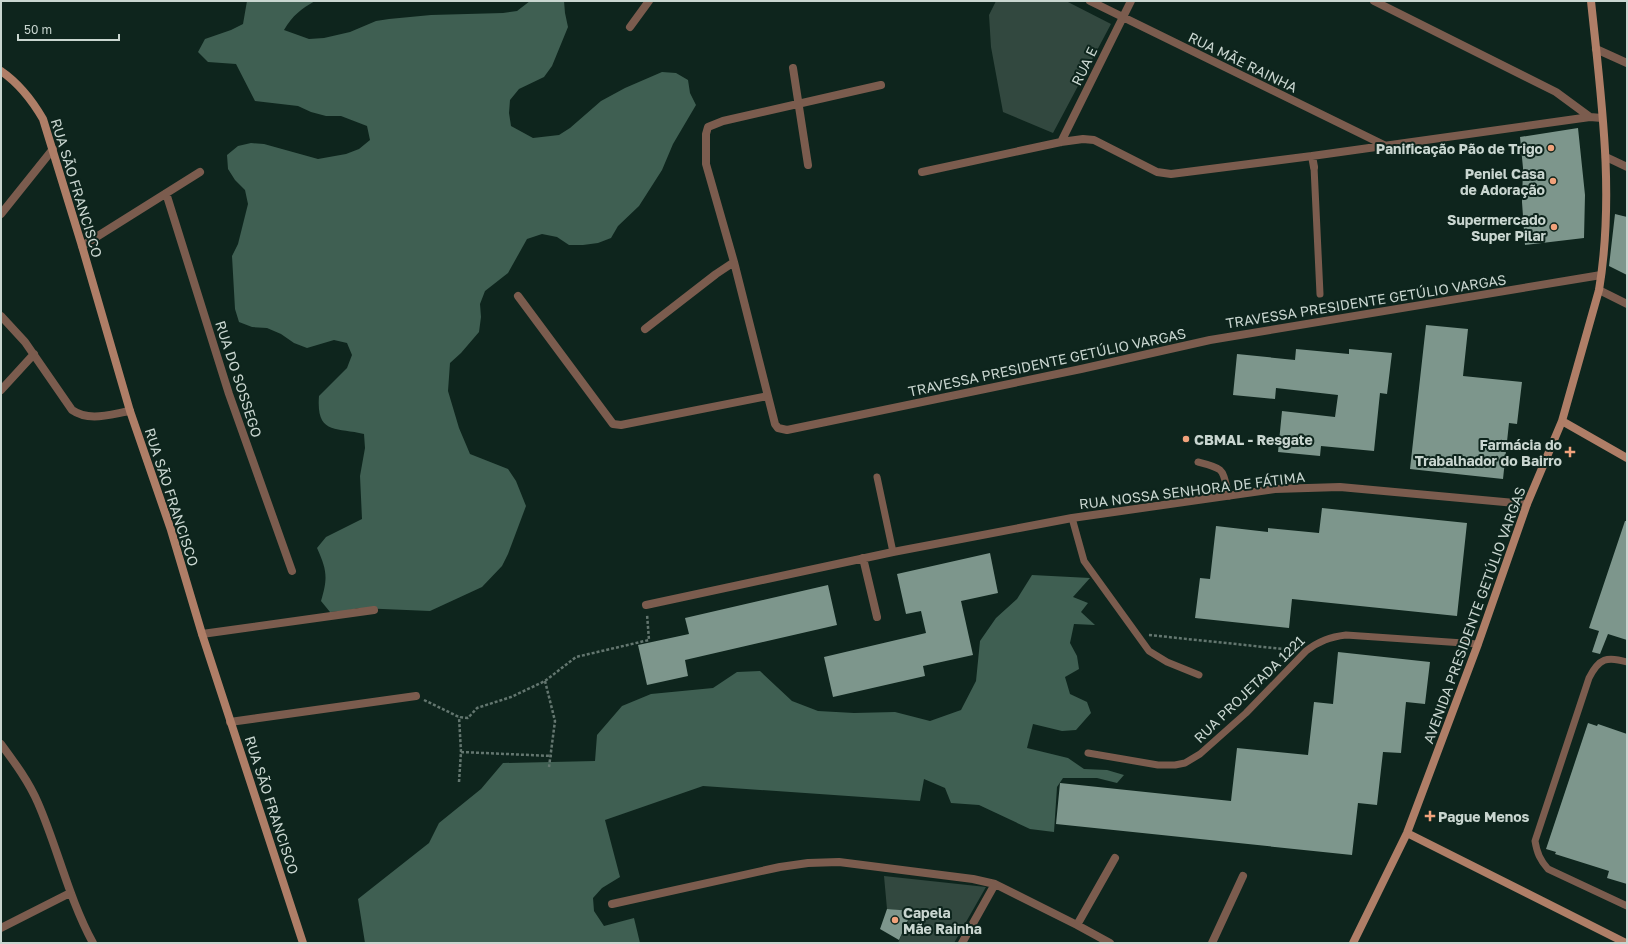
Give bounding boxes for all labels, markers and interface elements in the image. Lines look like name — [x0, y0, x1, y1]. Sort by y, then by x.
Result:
scale bar — [18, 16, 119, 42]
text: 50 m — [24, 22, 52, 37]
street label: RUA MÃE RAINHA — [1186, 28, 1301, 96]
street label: RUA E — [1067, 44, 1101, 88]
street label: RUA SÃO FRANCISCO — [48, 116, 106, 260]
place label: Panificação Pão de Trigo — [1376, 140, 1543, 157]
marker: Panificação Pão de Trigo — [1546, 143, 1556, 153]
place label: Peniel Casa de Adoração — [1460, 165, 1545, 198]
marker: Peniel Casa de Adoração — [1548, 176, 1558, 186]
place label: Supermercado Super Pilar — [1447, 211, 1547, 244]
marker: Supermercado Super Pilar — [1549, 222, 1559, 232]
street label: TRAVESSA PRESIDENTE GETÚLIO VARGAS — [1225, 270, 1507, 332]
street label: RUA DO SOSSEGO — [212, 319, 266, 439]
street label: TRAVESSA PRESIDENTE GETÚLIO VARGAS — [906, 324, 1188, 400]
street label: RUA SÃO FRANCISCO — [142, 426, 202, 568]
place label: CBMAL - Resgate — [1194, 431, 1313, 448]
marker: CBMAL - Resgate — [1181, 434, 1191, 444]
place label: Farmácia do Trabalhador do Bairro — [1415, 436, 1562, 469]
marker: Farmácia do Trabalhador do Bairro — [1565, 447, 1575, 457]
street label: RUA NOSSA SENHORA DE FÁTIMA — [1078, 468, 1306, 512]
street label: AVENIDA PRESIDENTE GETÚLIO VARGAS — [1419, 484, 1529, 746]
street label: RUA PROJETADA 1221 — [1190, 632, 1308, 746]
street label: RUA SÃO FRANCISCO — [242, 734, 302, 876]
place label: Pague Menos — [1438, 808, 1530, 825]
marker: Pague Menos — [1425, 811, 1435, 821]
place label: Capela Mãe Rainha — [903, 904, 982, 937]
marker: Capela Mãe Rainha — [890, 915, 900, 925]

